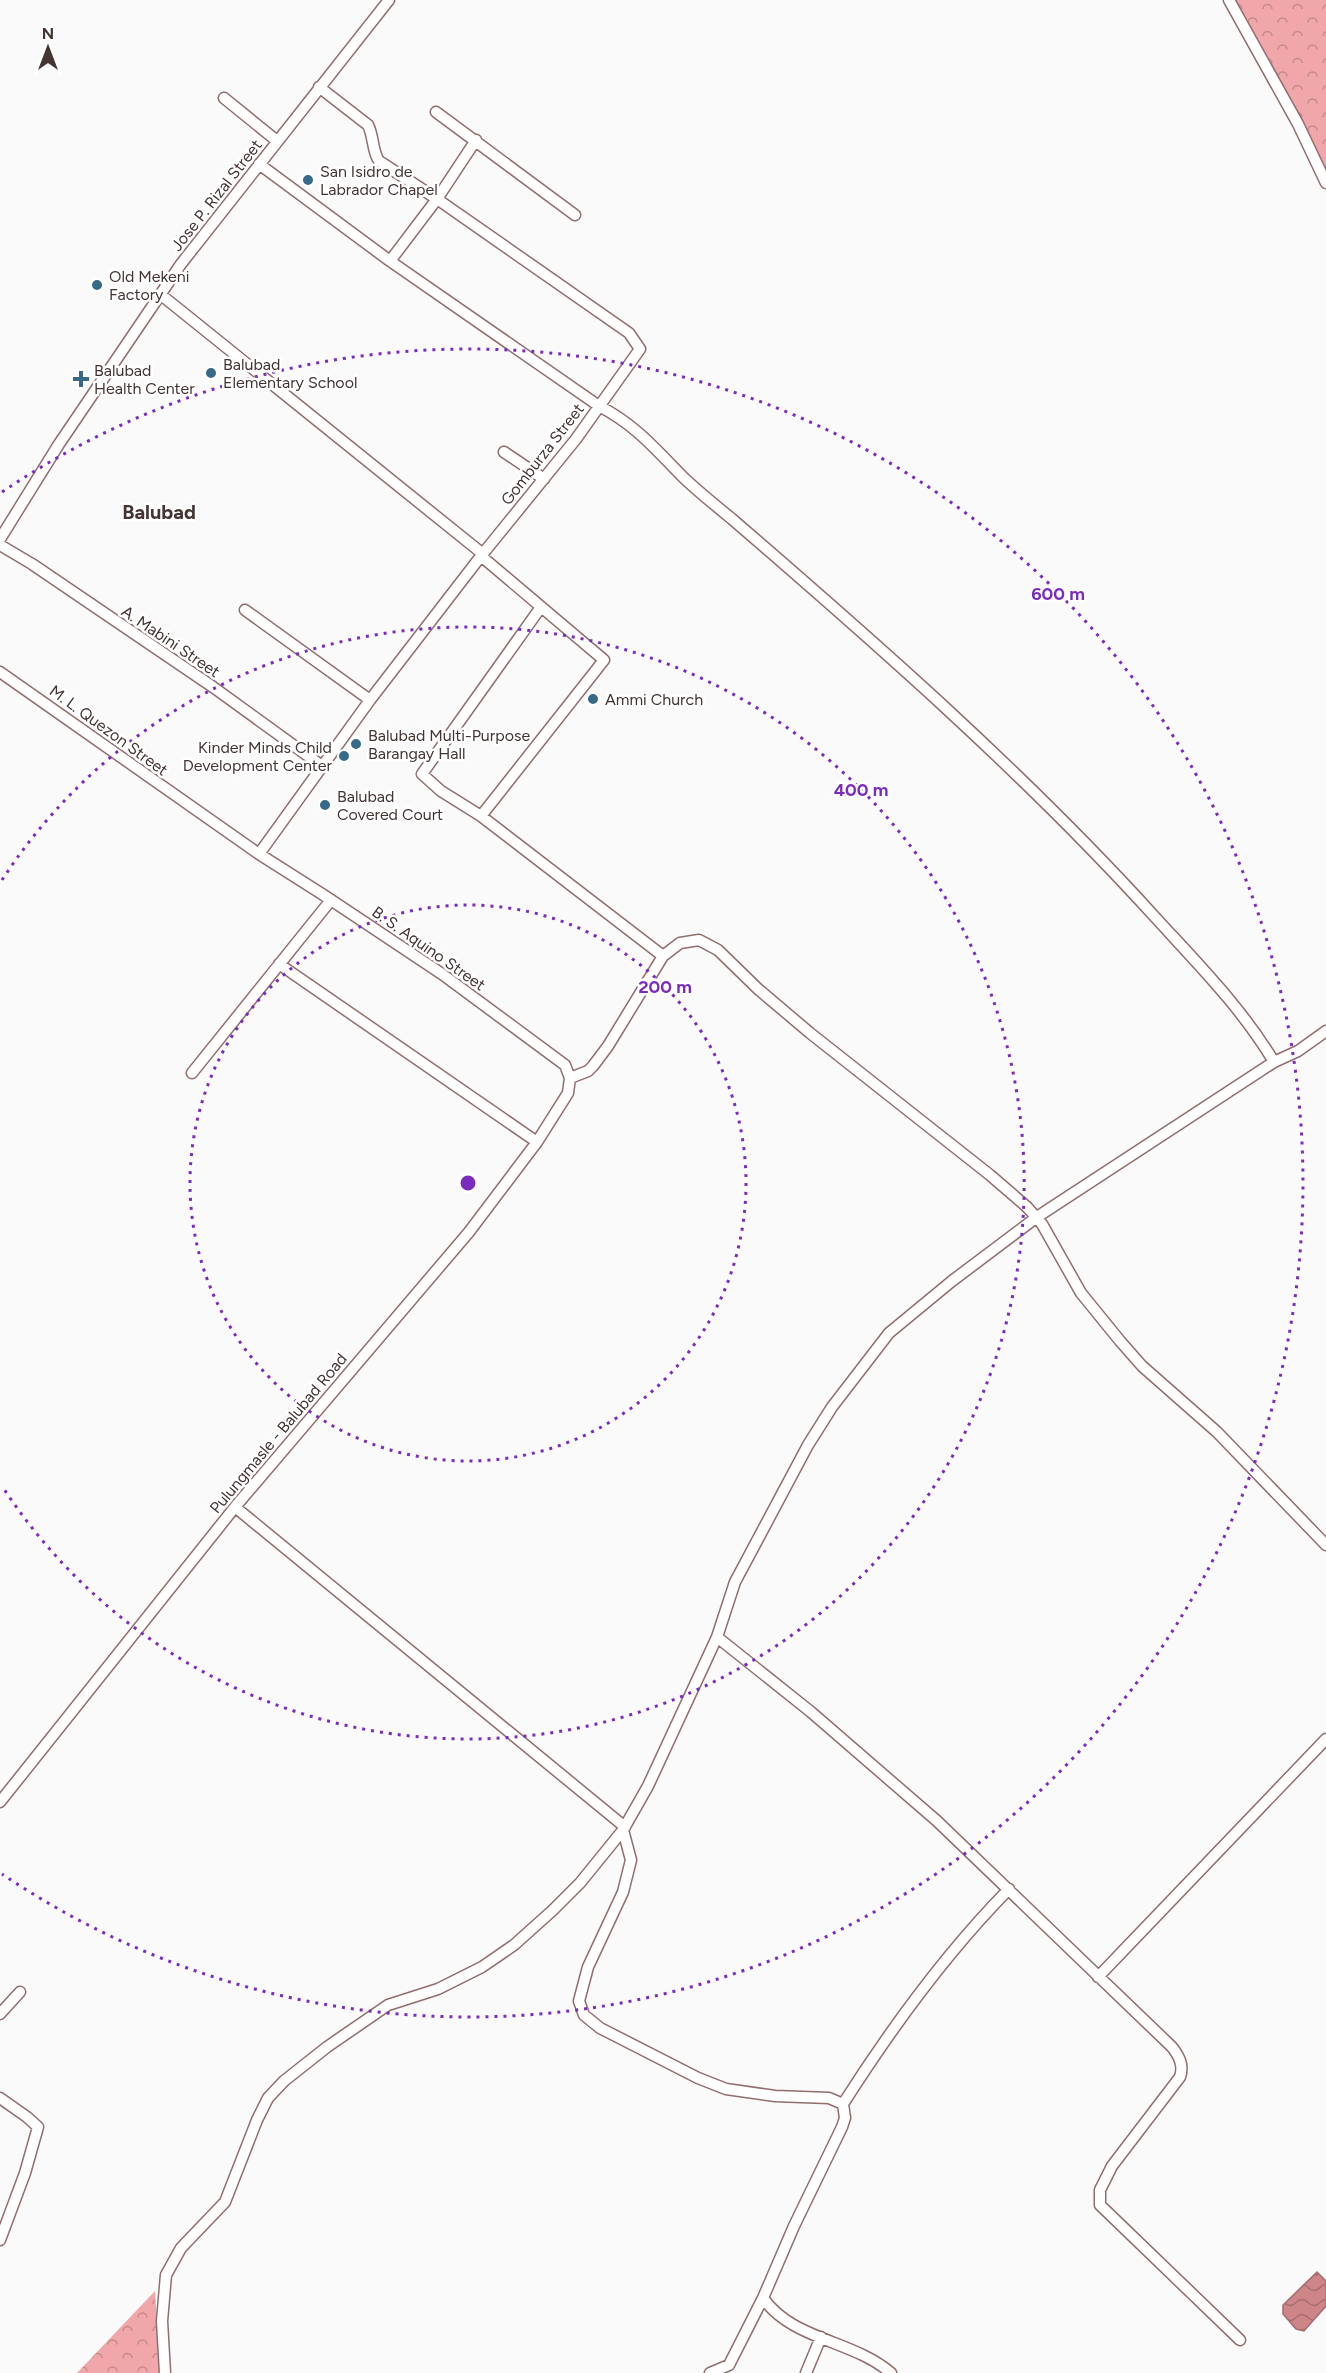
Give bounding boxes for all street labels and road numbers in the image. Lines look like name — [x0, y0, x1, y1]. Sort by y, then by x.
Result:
street label: Jose P. Rizal Street — [167, 136, 266, 255]
street label: Gomburza Street — [497, 400, 588, 509]
street label: A. Mabini Street — [118, 602, 223, 681]
street label: M. L. Quezon Street — [46, 681, 171, 780]
street label: B. S. Aquino Street — [368, 902, 489, 995]
street label: Pulungmasle - Balubad Road — [206, 1349, 351, 1517]

